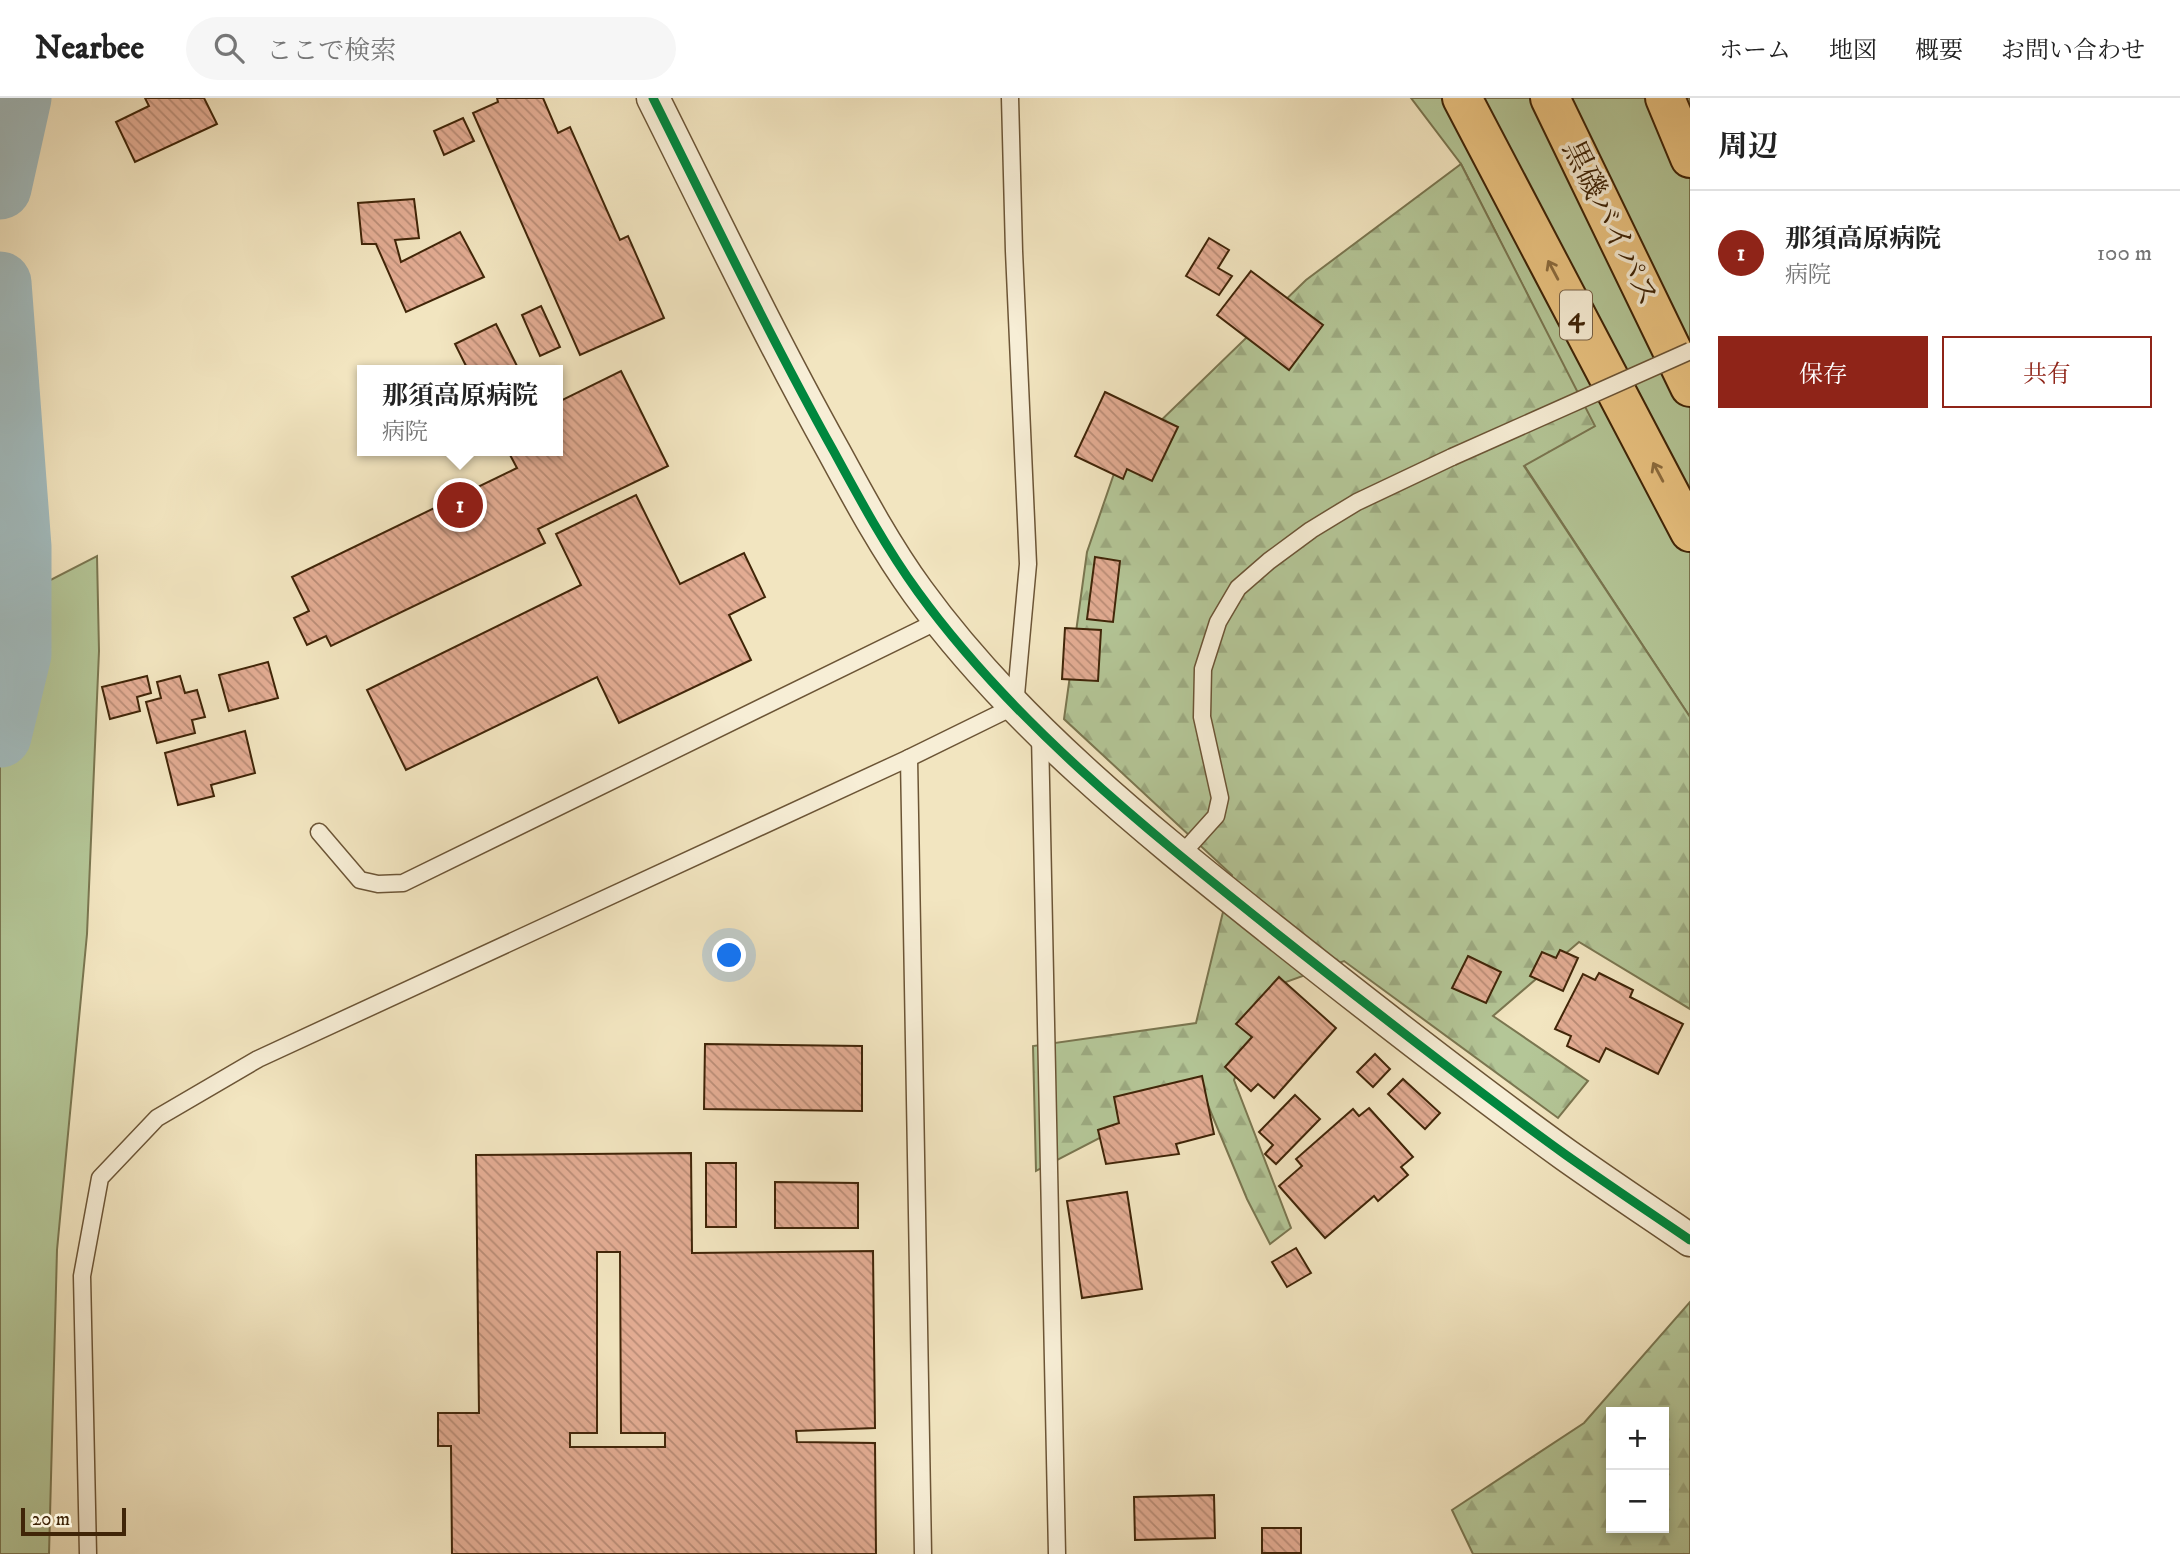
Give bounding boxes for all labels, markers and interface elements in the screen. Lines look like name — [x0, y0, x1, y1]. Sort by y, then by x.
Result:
search box — [186, 17, 676, 80]
text: Nearbee — [35, 28, 144, 69]
icon: search — [210, 29, 248, 67]
text: ここで検索 — [266, 35, 396, 68]
text: ホーム — [1719, 36, 1791, 66]
text: 地図 — [1829, 36, 1877, 66]
text: 概要 — [1915, 36, 1963, 66]
text: お問い合わせ — [2001, 36, 2145, 66]
text: 周辺 — [1718, 129, 1778, 166]
street label: 黒磯バイパス — [1554, 135, 1666, 312]
text: 那須高原病院 — [1785, 223, 1941, 256]
text: 1 — [1737, 239, 1745, 268]
text: 100 m — [2097, 239, 2152, 268]
one-way arrow — [1545, 261, 1559, 281]
text: 病院 — [1785, 261, 1831, 290]
road number: 4 — [1560, 290, 1592, 340]
button: 保存 — [1718, 336, 1928, 408]
button: 共有 — [1942, 336, 2152, 408]
popup — [357, 365, 563, 456]
text: 那須高原病院 — [382, 380, 538, 413]
text: 病院 — [382, 418, 428, 447]
one-way arrow — [1651, 462, 1664, 483]
pin: 1 — [437, 479, 483, 531]
your location — [712, 938, 746, 972]
map controls — [1606, 1407, 1669, 1533]
button: + — [1606, 1407, 1669, 1470]
button: − — [1606, 1470, 1669, 1533]
scale bar — [21, 1505, 126, 1537]
text: 20 m — [32, 1508, 70, 1531]

